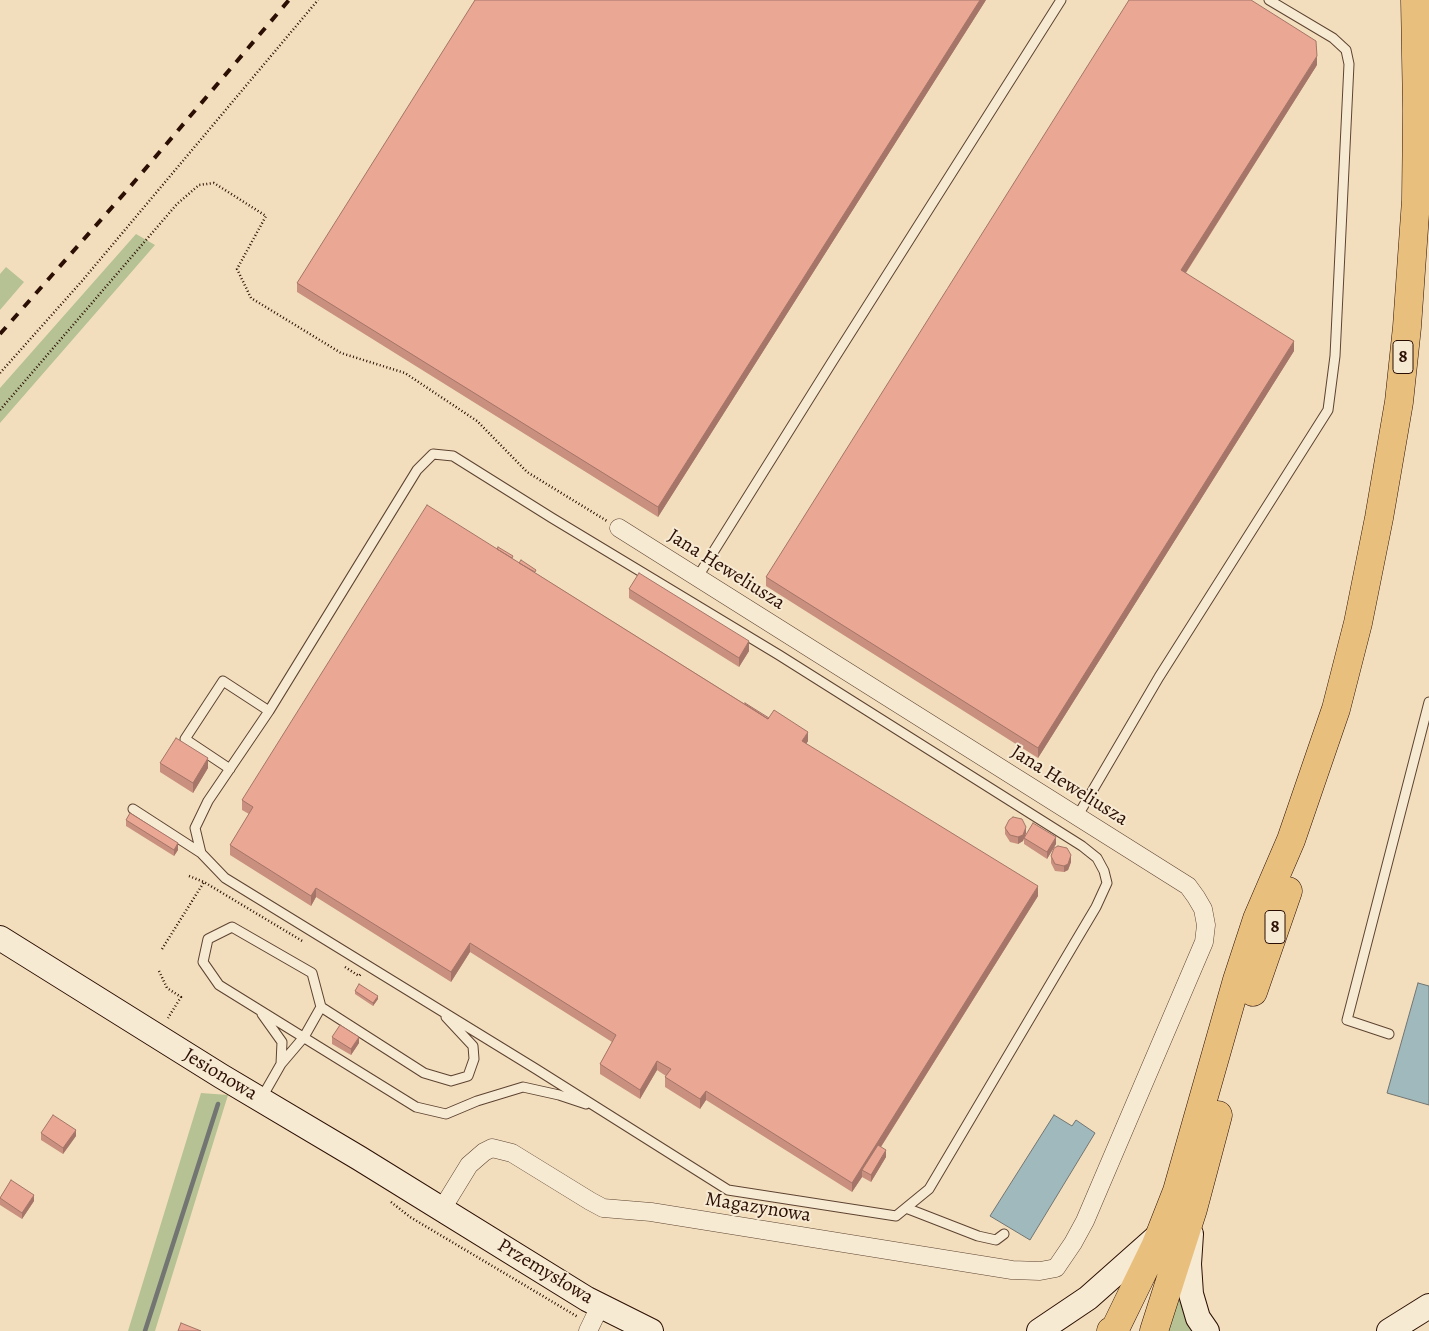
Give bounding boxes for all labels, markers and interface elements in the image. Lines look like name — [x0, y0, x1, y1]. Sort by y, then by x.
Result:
road number: 8 — [1393, 341, 1413, 374]
street label: Jana Heweliusza — [663, 524, 789, 616]
street label: Jana Heweliusza — [1006, 740, 1132, 832]
road number: 8 — [1265, 910, 1285, 944]
street label: Jesionowa — [179, 1044, 261, 1106]
street label: Magazynowa — [703, 1188, 813, 1228]
street label: Przemysłowa — [493, 1234, 597, 1310]

